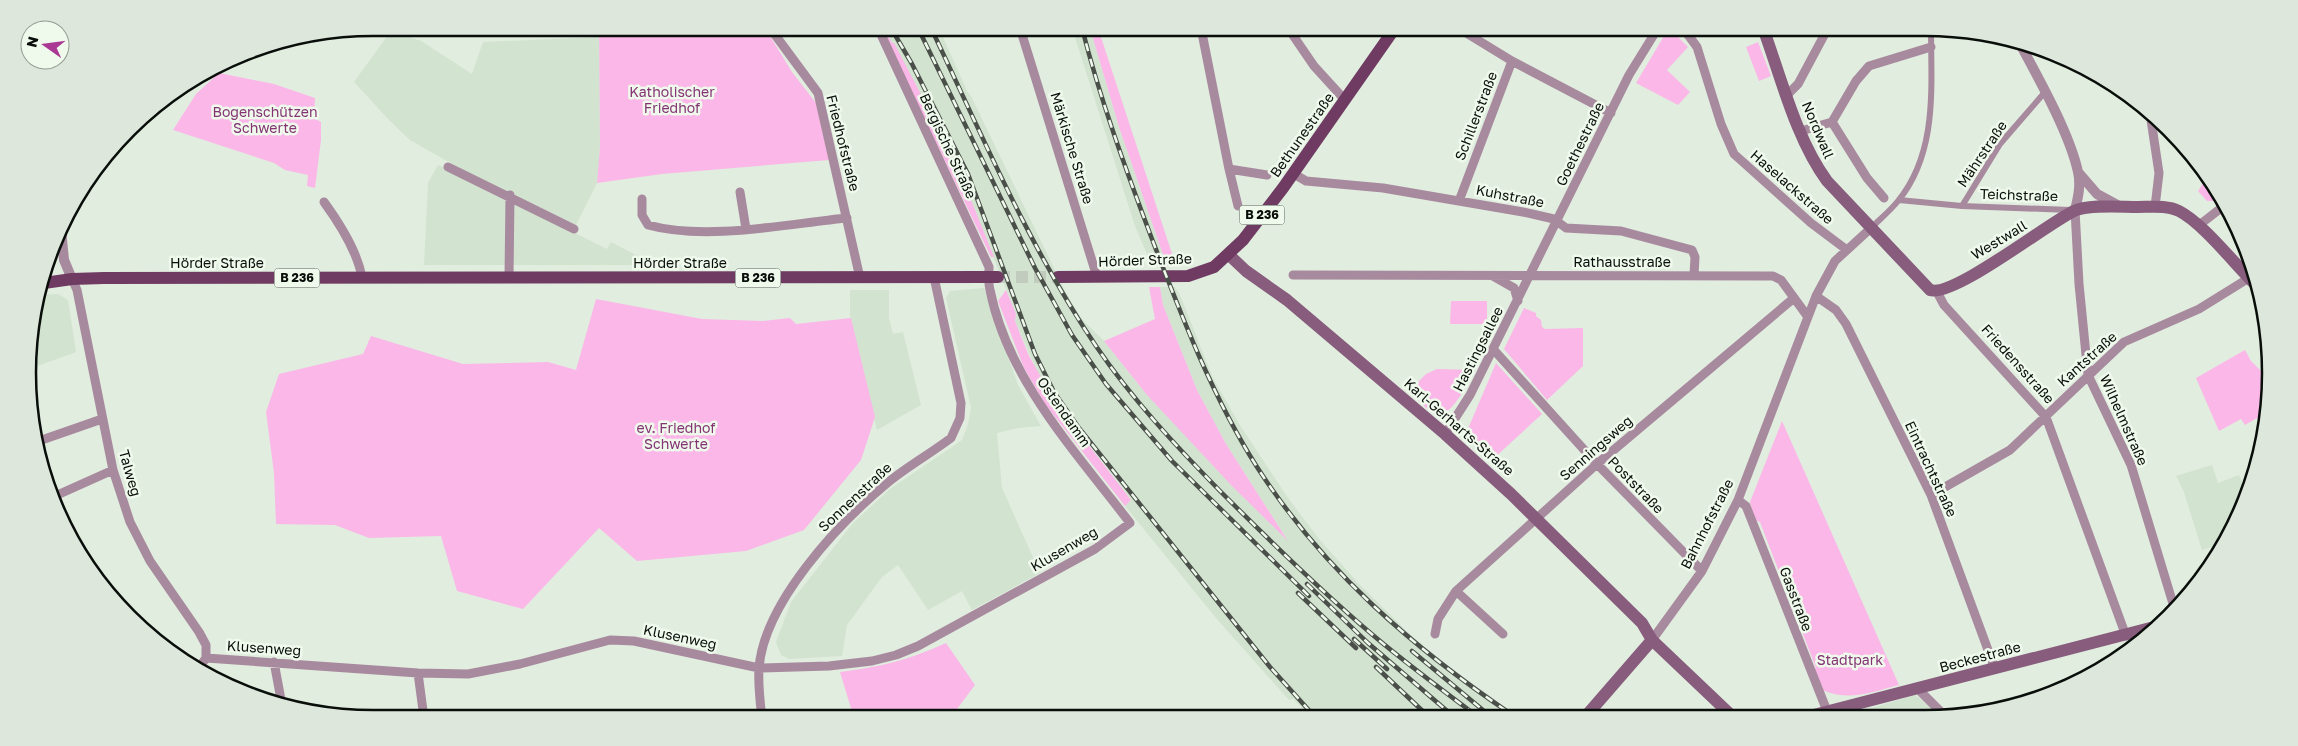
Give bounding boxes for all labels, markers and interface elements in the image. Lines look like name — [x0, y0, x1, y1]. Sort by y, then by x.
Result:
north arrow — [20, 20, 70, 70]
text: N — [22, 35, 41, 49]
street label: Schillerstraße — [1451, 69, 1500, 163]
park label: Katholischer Friedhof — [629, 83, 715, 116]
street label: Bethunestraße — [1266, 89, 1337, 180]
street label: Bergische Straße — [917, 90, 980, 201]
street label: Märkische Straße — [1047, 90, 1098, 206]
street label: Friedhofstraße — [823, 93, 864, 193]
street label: Nordwall — [1799, 98, 1838, 161]
street label: Goethestraße — [1552, 99, 1607, 189]
park label: Bogenschützen Schwerte — [213, 103, 318, 136]
street label: Mährstraße — [1953, 117, 2010, 190]
street label: Haselackstraße — [1747, 146, 1837, 227]
street label: Kuhstraße — [1475, 181, 1546, 210]
street label: Teichstraße — [1980, 185, 2058, 204]
road number: B 236 — [1240, 206, 1284, 224]
street label: Westwall — [1968, 216, 2030, 263]
street label: Hörder Straße — [1098, 249, 1192, 270]
street label: Rathausstraße — [1573, 253, 1671, 270]
street label: Hörder Straße — [170, 254, 264, 271]
street label: Hörder Straße — [633, 254, 727, 271]
road number: B 236 — [274, 268, 320, 288]
road number: B 236 — [736, 268, 780, 288]
street label: Hastingsallee — [1449, 304, 1506, 394]
street label: Friedensstraße — [1978, 320, 2058, 407]
street label: Kantstraße — [2053, 328, 2120, 390]
street label: Wilhelmstraße — [2097, 372, 2152, 468]
street label: Ostendamm — [1034, 373, 1095, 450]
street label: Karl-Gerharts-Straße — [1401, 374, 1518, 479]
street label: Senningsweg — [1556, 411, 1635, 484]
street label: Eintrachtstraße — [1902, 418, 1961, 519]
park label: ev. Friedhof Schwerte — [637, 419, 715, 452]
street label: Talweg — [116, 448, 145, 498]
street label: Poststraße — [1605, 453, 1668, 517]
street label: Sonnenstraße — [815, 458, 895, 535]
street label: Bahnhofstraße — [1677, 476, 1737, 572]
street label: Klusenweg — [1027, 523, 1100, 575]
street label: Gasstraße — [1776, 564, 1817, 633]
street label: Klusenweg — [642, 620, 718, 653]
street label: Klusenweg — [226, 636, 302, 659]
street label: Beckestraße — [1937, 638, 2022, 676]
park label: Stadtpark — [1817, 651, 1883, 668]

